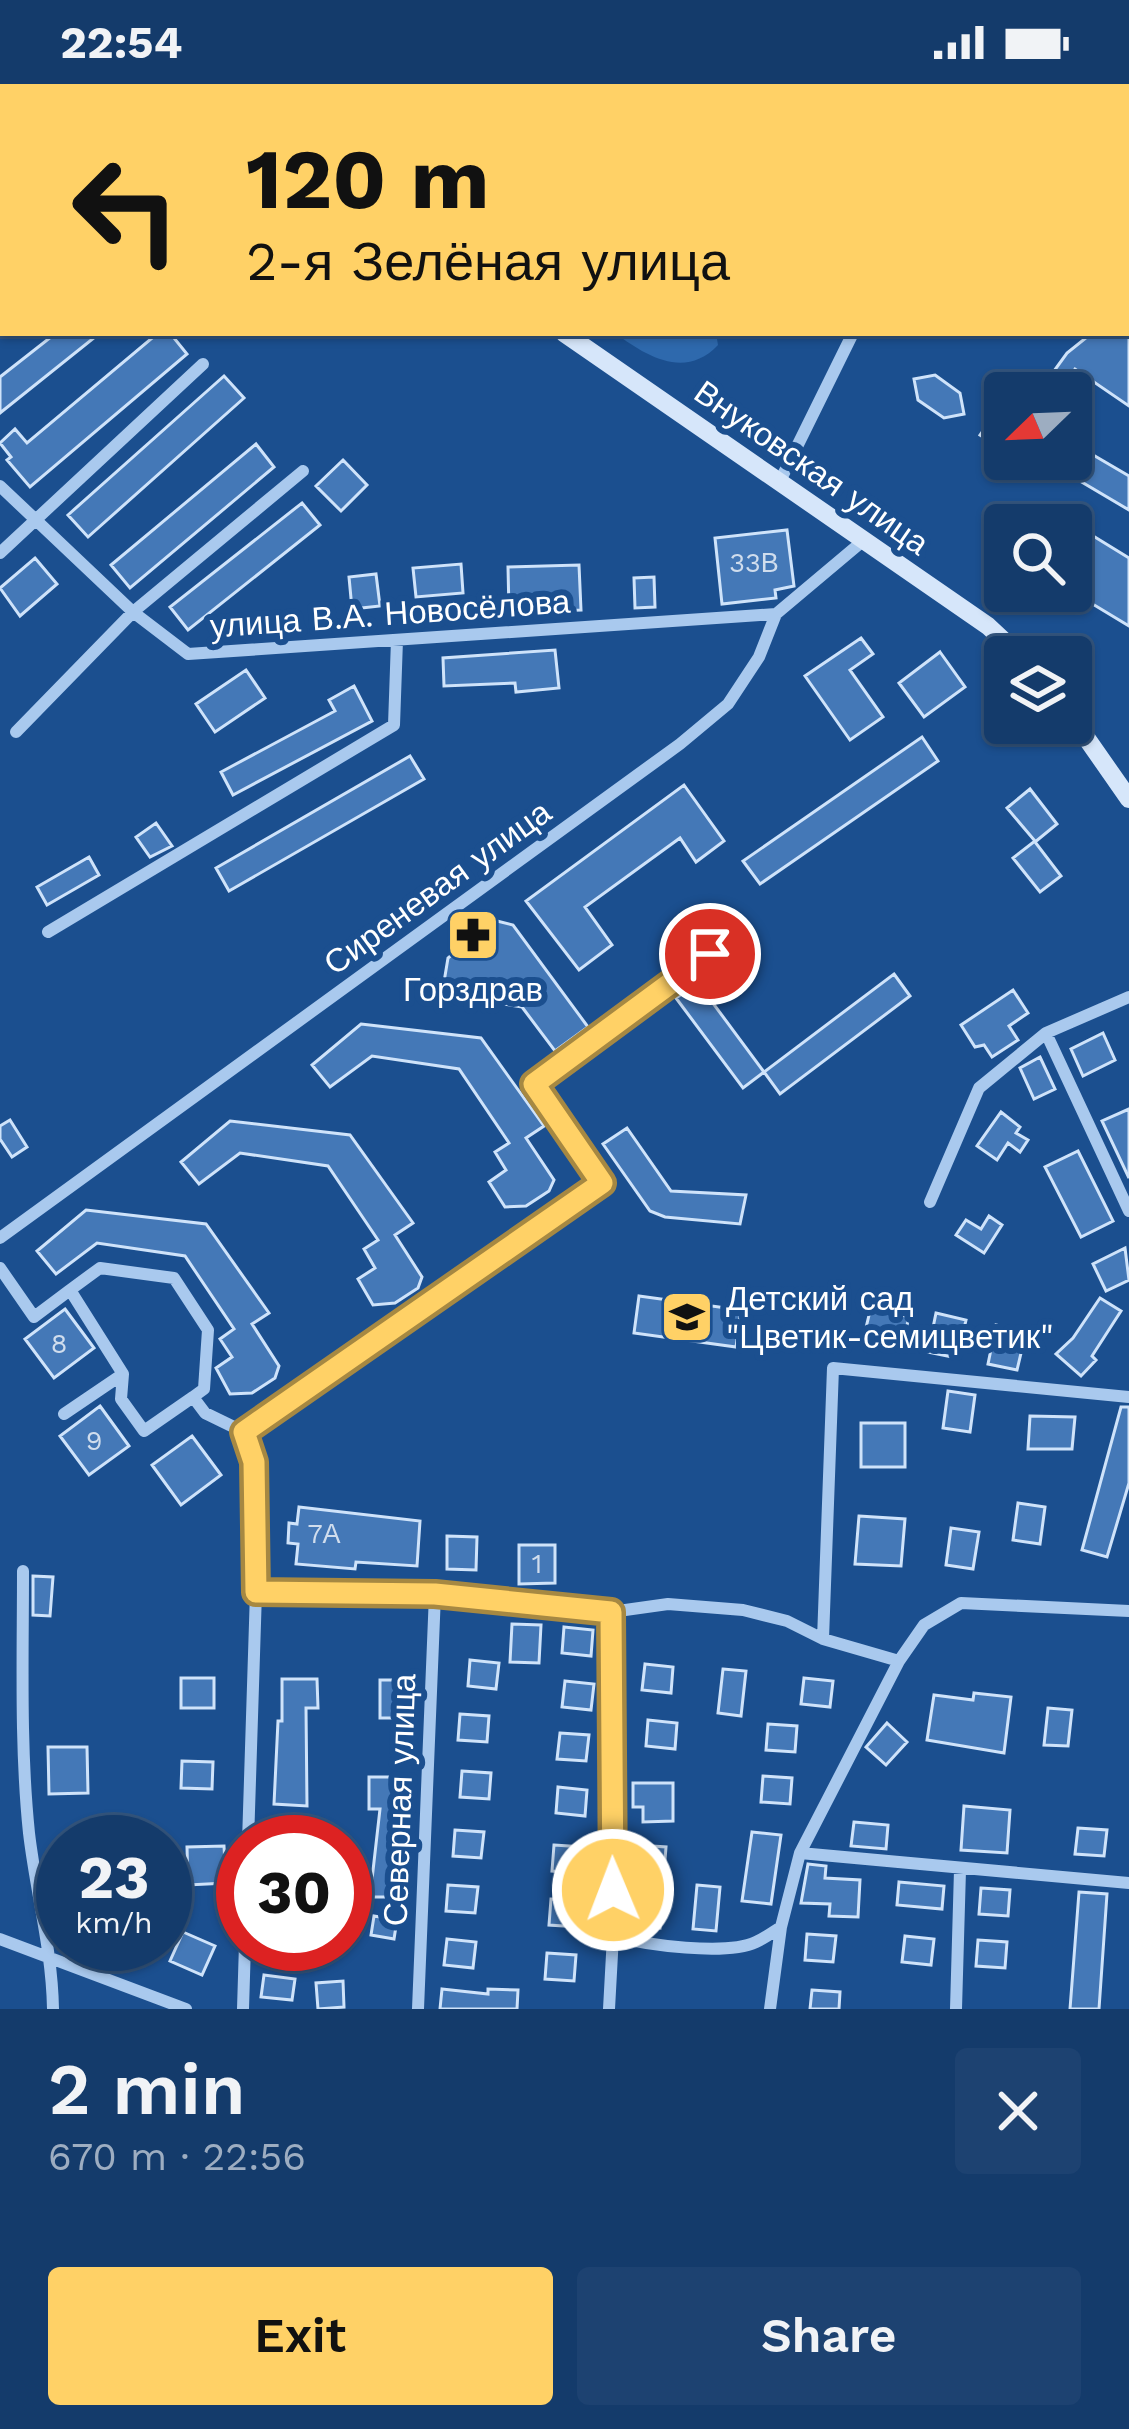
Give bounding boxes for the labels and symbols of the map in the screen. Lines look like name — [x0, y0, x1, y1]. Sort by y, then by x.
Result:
street label: Внуковская улица — [687, 372, 937, 563]
north arrow — [984, 372, 1092, 480]
house number: 33В — [729, 547, 779, 579]
street label: улица В.А. Новосёлова — [209, 581, 572, 646]
street label: Сиреневая улица — [316, 792, 559, 983]
pin — [659, 903, 761, 1005]
pharmacy icon: Горздрав — [445, 907, 501, 963]
place label: Горздрав — [403, 970, 543, 1009]
place label: Детский сад "Цветик-семицветик" — [726, 1279, 1054, 1356]
school or university icon: Детский сад "Цветик-семицветик" — [659, 1289, 715, 1345]
house number: 8 — [51, 1328, 67, 1360]
house number: 9 — [86, 1425, 102, 1457]
house number: 7А — [307, 1518, 341, 1550]
house number: 1 — [532, 1548, 542, 1580]
street label: Северная улица — [376, 1673, 423, 1927]
speed limit sign: 30 — [216, 1815, 372, 1971]
position arrow — [550, 1827, 676, 1953]

